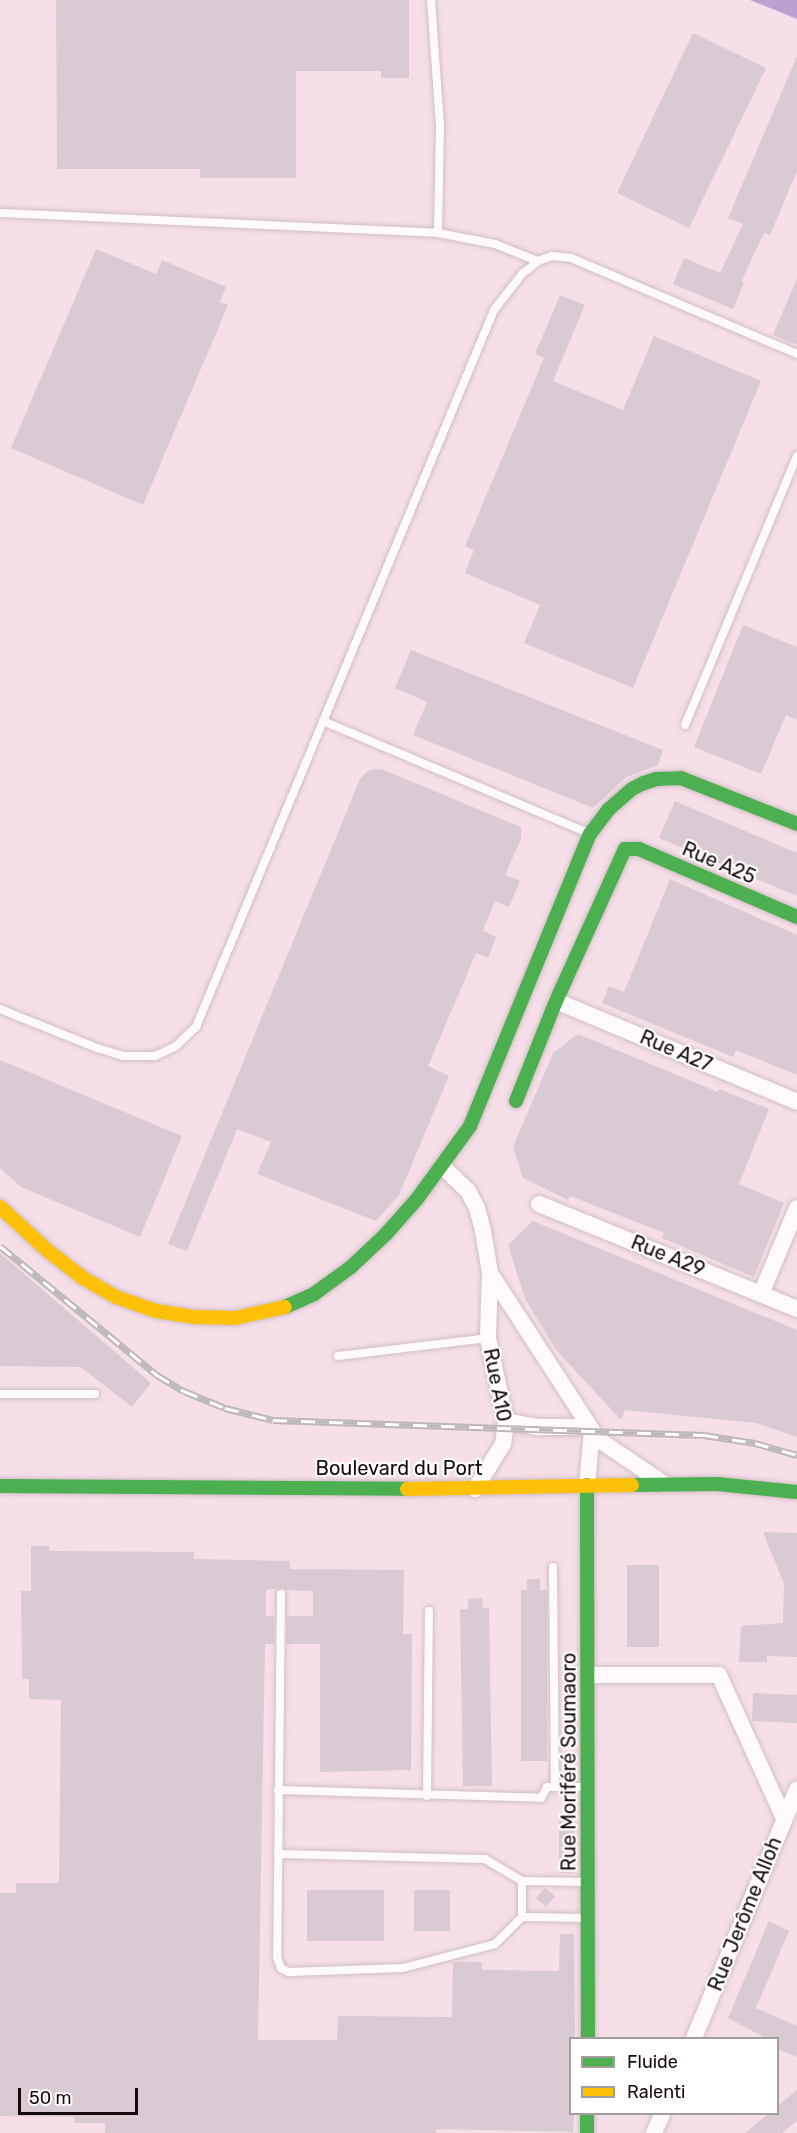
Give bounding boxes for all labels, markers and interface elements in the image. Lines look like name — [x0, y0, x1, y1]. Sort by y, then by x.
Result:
street label: Rue A25 — [678, 837, 760, 889]
street label: Rue A27 — [636, 1025, 716, 1077]
street label: Rue A29 — [627, 1230, 709, 1282]
street label: Rue A10 — [478, 1346, 516, 1424]
street label: Boulevard du Port — [316, 1456, 482, 1480]
street label: Rue Moriféré Soumaoro — [557, 1653, 581, 1871]
street label: Rue Jerôme Alloh — [703, 1833, 787, 1995]
legend — [569, 2037, 779, 2115]
text: Fluide — [627, 2051, 678, 2073]
scale bar — [21, 2076, 141, 2114]
text: Ralenti — [627, 2081, 685, 2103]
text: 50 m — [29, 2087, 72, 2109]

